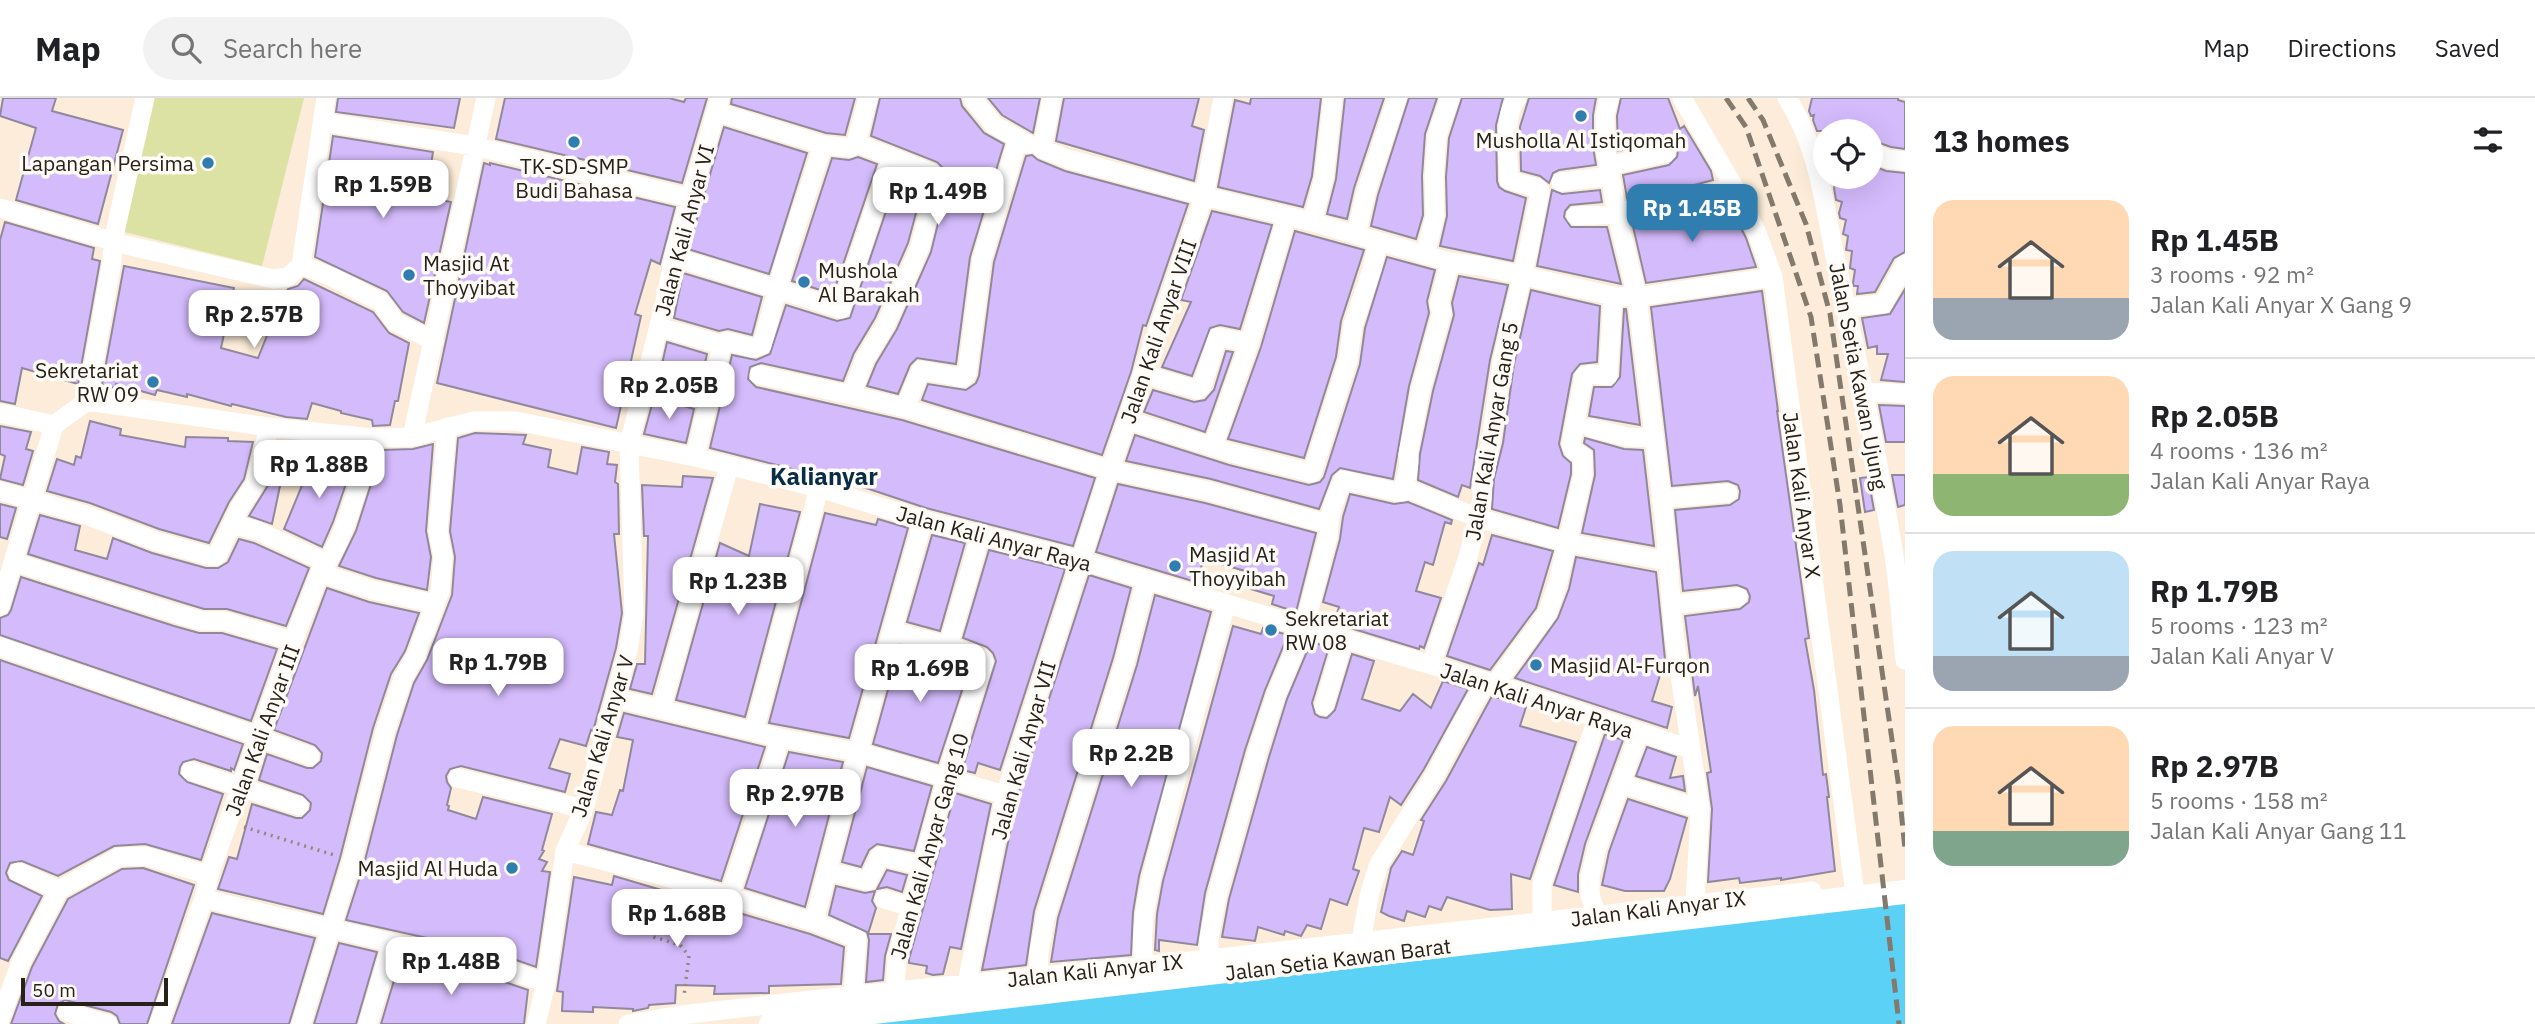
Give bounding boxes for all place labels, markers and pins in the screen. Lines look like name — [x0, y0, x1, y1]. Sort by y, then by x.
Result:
marker: Musholla Al Istiqomah — [1573, 108, 1589, 124]
place label: Musholla Al Istiqomah — [1475, 126, 1687, 154]
marker: TK-SD-SMP Budi Bahasa — [566, 134, 582, 150]
place label: Lapangan Persima — [21, 149, 194, 177]
place label: TK-SD-SMP Budi Bahasa — [515, 152, 633, 204]
marker: Lapangan Persima — [200, 155, 216, 171]
pin: Rp 1.59B — [311, 160, 455, 220]
pin: Rp 1.49B — [866, 167, 1010, 227]
pin: Rp 1.45B — [1620, 184, 1764, 244]
place label: Masjid At Thoyyibat — [423, 249, 516, 301]
place label: Mushola Al Barakah — [818, 256, 920, 308]
marker: Masjid At Thoyyibat — [401, 267, 417, 283]
marker: Mushola Al Barakah — [796, 274, 812, 290]
pin: Rp 2.57B — [182, 290, 326, 350]
place label: Sekretariat RW 09 — [35, 356, 139, 408]
pin: Rp 2.05B — [597, 362, 741, 421]
marker: Sekretariat RW 09 — [145, 374, 161, 390]
pin: Rp 1.88B — [247, 440, 391, 500]
place label: Masjid At Thoyyibah — [1189, 540, 1286, 592]
pin: Rp 1.23B — [666, 558, 810, 617]
marker: Masjid At Thoyyibah — [1167, 558, 1183, 574]
place label: Sekretariat RW 08 — [1285, 604, 1389, 656]
marker: Sekretariat RW 08 — [1263, 622, 1279, 638]
pin: Rp 1.79B — [426, 638, 570, 698]
pin: Rp 1.69B — [848, 644, 992, 704]
place label: Masjid Al-Furqon — [1550, 651, 1710, 679]
marker: Masjid Al-Furqon — [1528, 657, 1544, 673]
pin: Rp 2.2B — [1066, 730, 1196, 789]
pin: Rp 2.97B — [723, 770, 867, 829]
place label: Masjid Al Huda — [358, 854, 498, 882]
marker: Masjid Al Huda — [504, 860, 520, 876]
pin: Rp 1.68B — [605, 890, 749, 949]
pin: Rp 1.48B — [379, 937, 523, 997]

